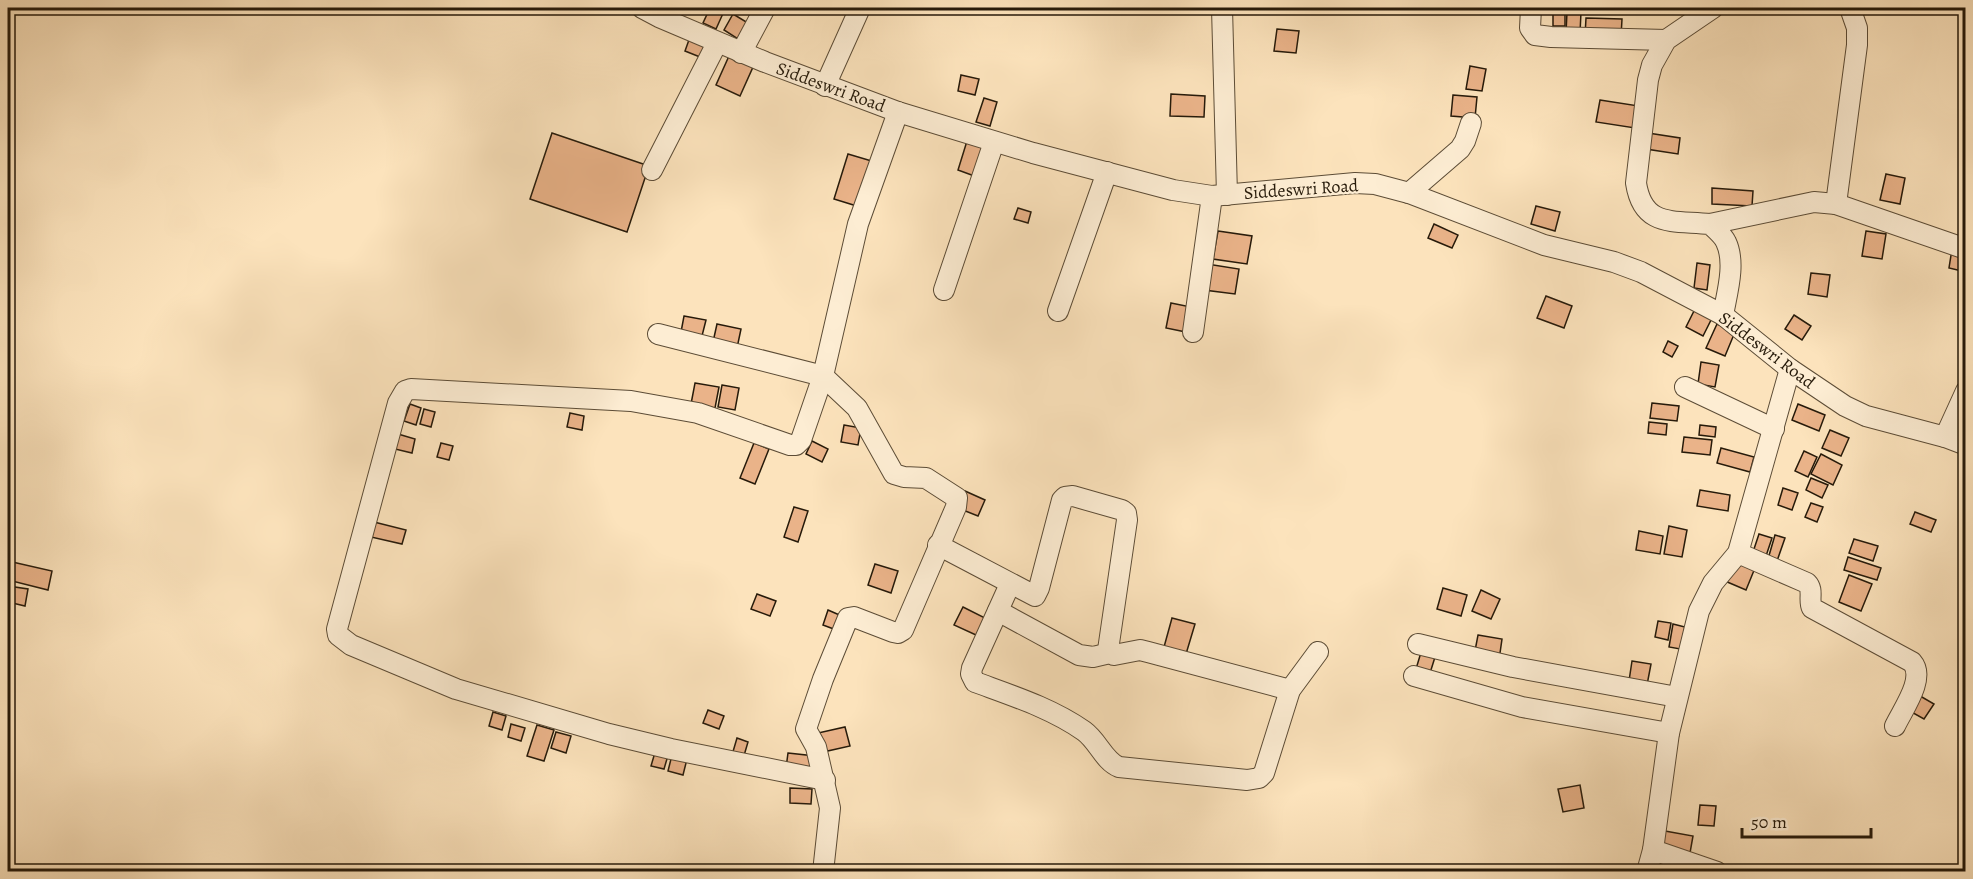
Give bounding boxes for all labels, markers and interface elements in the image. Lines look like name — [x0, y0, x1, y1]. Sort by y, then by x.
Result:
street label: Siddeswri Road — [773, 56, 889, 118]
street label: Siddeswri Road — [1243, 173, 1359, 205]
street label: Siddeswri Road — [1714, 306, 1820, 394]
scale bar — [1742, 801, 1871, 839]
text: 50 m — [1751, 810, 1787, 834]

